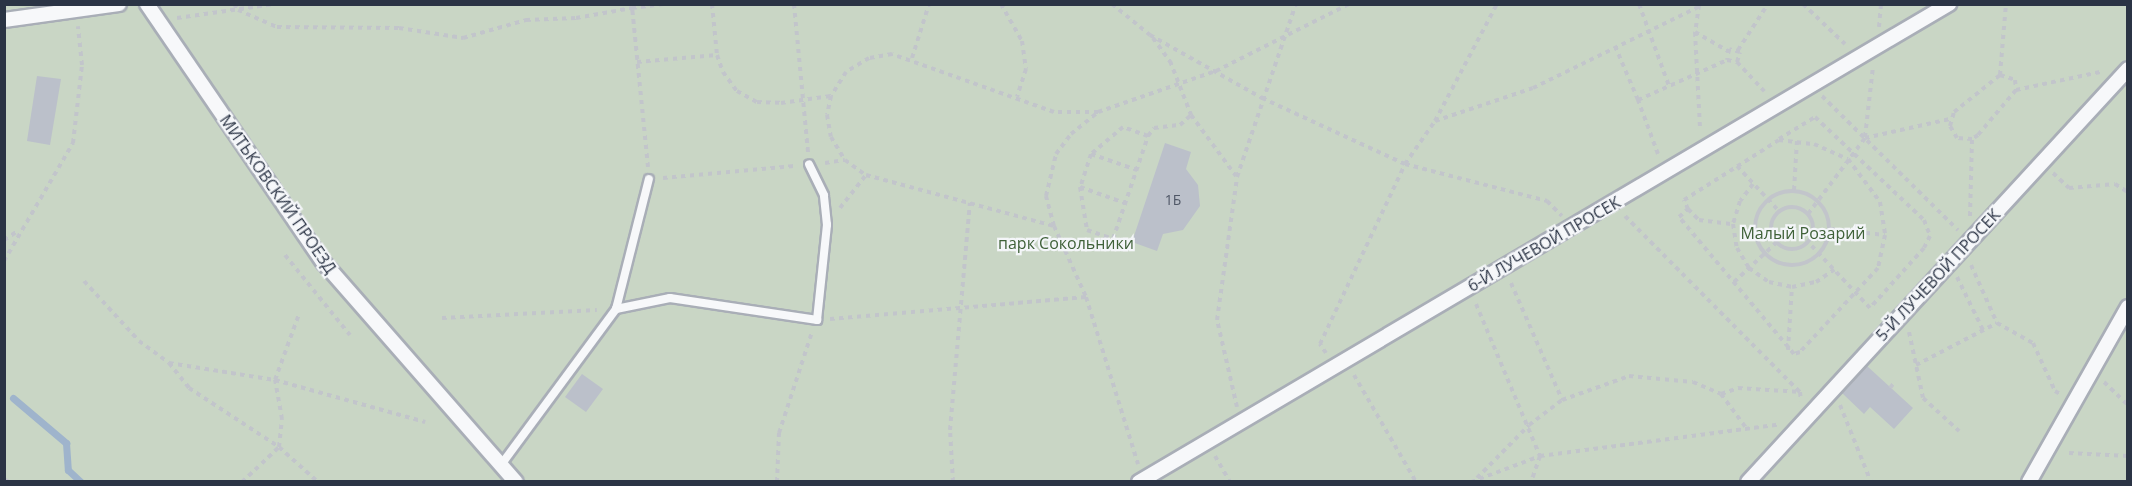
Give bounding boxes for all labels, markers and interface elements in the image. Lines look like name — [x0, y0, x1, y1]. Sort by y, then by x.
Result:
street label: МИТЬКОВСКИЙ ПРОЕЗД — [216, 111, 340, 277]
house number: 1Б — [1165, 192, 1181, 208]
street label: 6-Й ЛУЧЕВОЙ ПРОСЕК — [1464, 192, 1624, 296]
street label: 5-Й ЛУЧЕВОЙ ПРОСЕК — [1872, 205, 2004, 345]
park label: Малый Розарий — [1740, 223, 1866, 243]
park label: парк Сокольники — [998, 233, 1134, 253]

